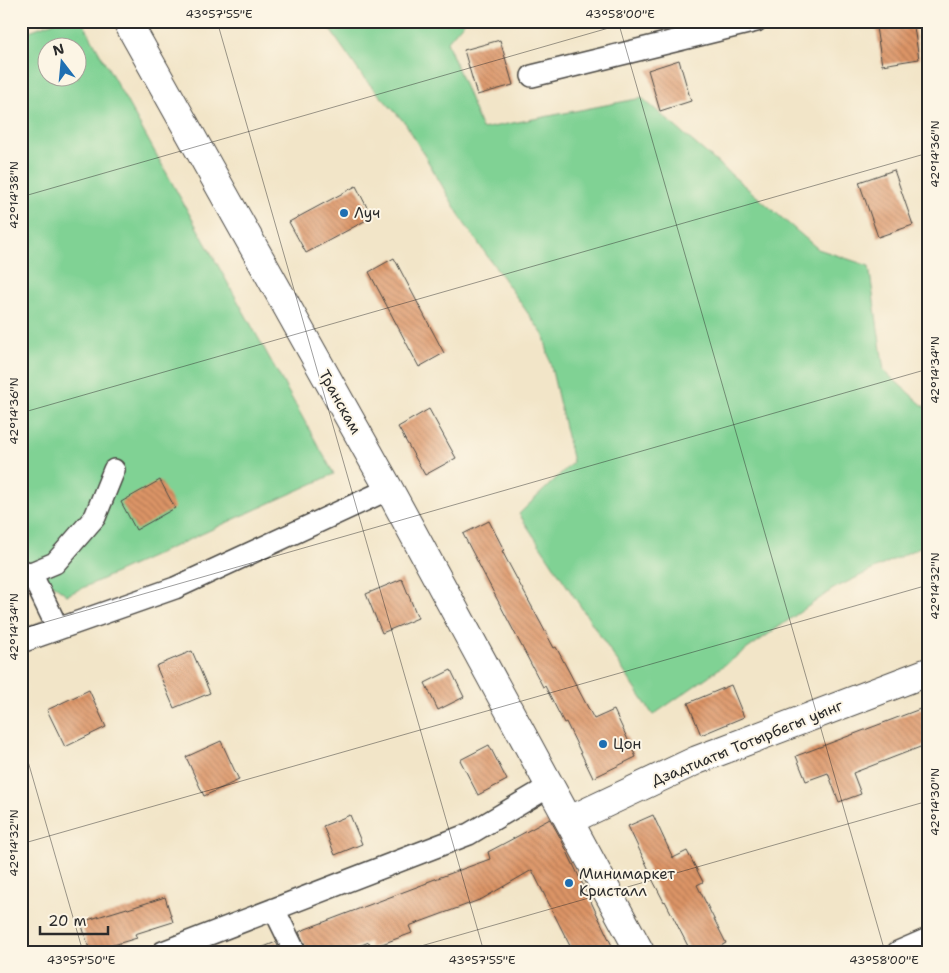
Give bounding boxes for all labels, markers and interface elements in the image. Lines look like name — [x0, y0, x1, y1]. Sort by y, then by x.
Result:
text: 43°57'55"E — [186, 6, 252, 22]
text: 43°58'00"E — [585, 6, 655, 22]
north arrow — [38, 38, 88, 88]
text: N — [51, 39, 66, 60]
text: 42°14'36"N — [927, 120, 943, 188]
text: 42°14'38"N — [6, 161, 22, 229]
place label: Луч — [354, 203, 380, 223]
marker: Луч — [338, 207, 350, 219]
text: 42°14'34"N — [927, 336, 943, 404]
street label: Транскам — [314, 366, 366, 438]
text: 42°14'36"N — [6, 377, 22, 445]
text: 42°14'32"N — [927, 552, 943, 620]
text: 42°14'34"N — [6, 593, 22, 661]
street label: Дзадтиаты Тотырбегы уынг — [648, 695, 846, 791]
place label: Цон — [613, 734, 641, 754]
marker: Цон — [597, 738, 609, 750]
text: 42°14'30"N — [927, 768, 943, 836]
text: 42°14'32"N — [6, 809, 22, 877]
place label: Минимаркет Кристалл — [579, 864, 675, 901]
marker: Минимаркет Кристалл — [563, 877, 575, 889]
scale bar — [40, 903, 108, 935]
text: 20 m — [48, 911, 87, 931]
text: 43°57'50"E — [47, 952, 115, 968]
text: 43°57'55"E — [449, 952, 515, 968]
text: 43°58'00"E — [849, 952, 919, 968]

